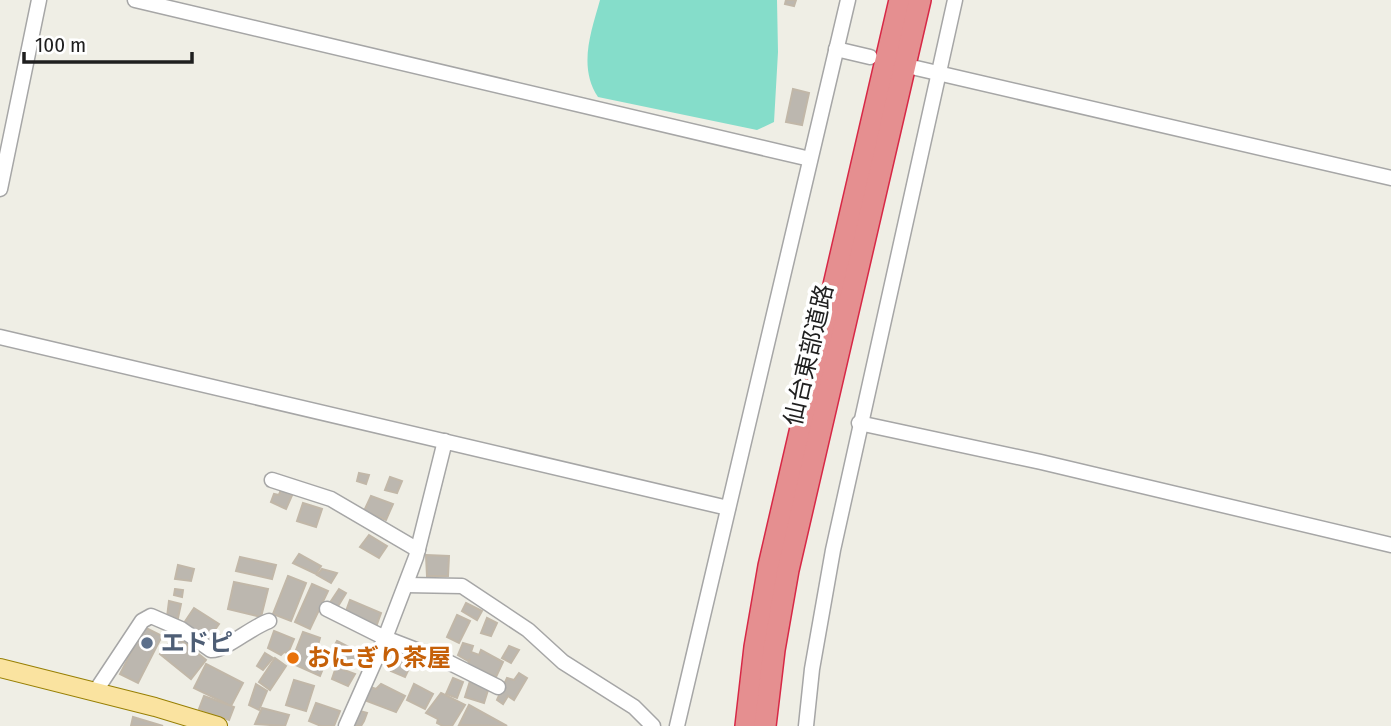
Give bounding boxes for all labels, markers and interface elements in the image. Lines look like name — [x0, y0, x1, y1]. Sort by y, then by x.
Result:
scale bar — [24, 21, 192, 65]
text: 100 m — [35, 32, 86, 58]
street label: 仙台東部道路 — [779, 282, 839, 428]
place label: エドピ — [161, 629, 233, 657]
marker: エドピ — [139, 635, 155, 651]
place label: おにぎり茶屋 — [307, 644, 451, 672]
marker: おにぎり茶屋 — [285, 650, 301, 666]

